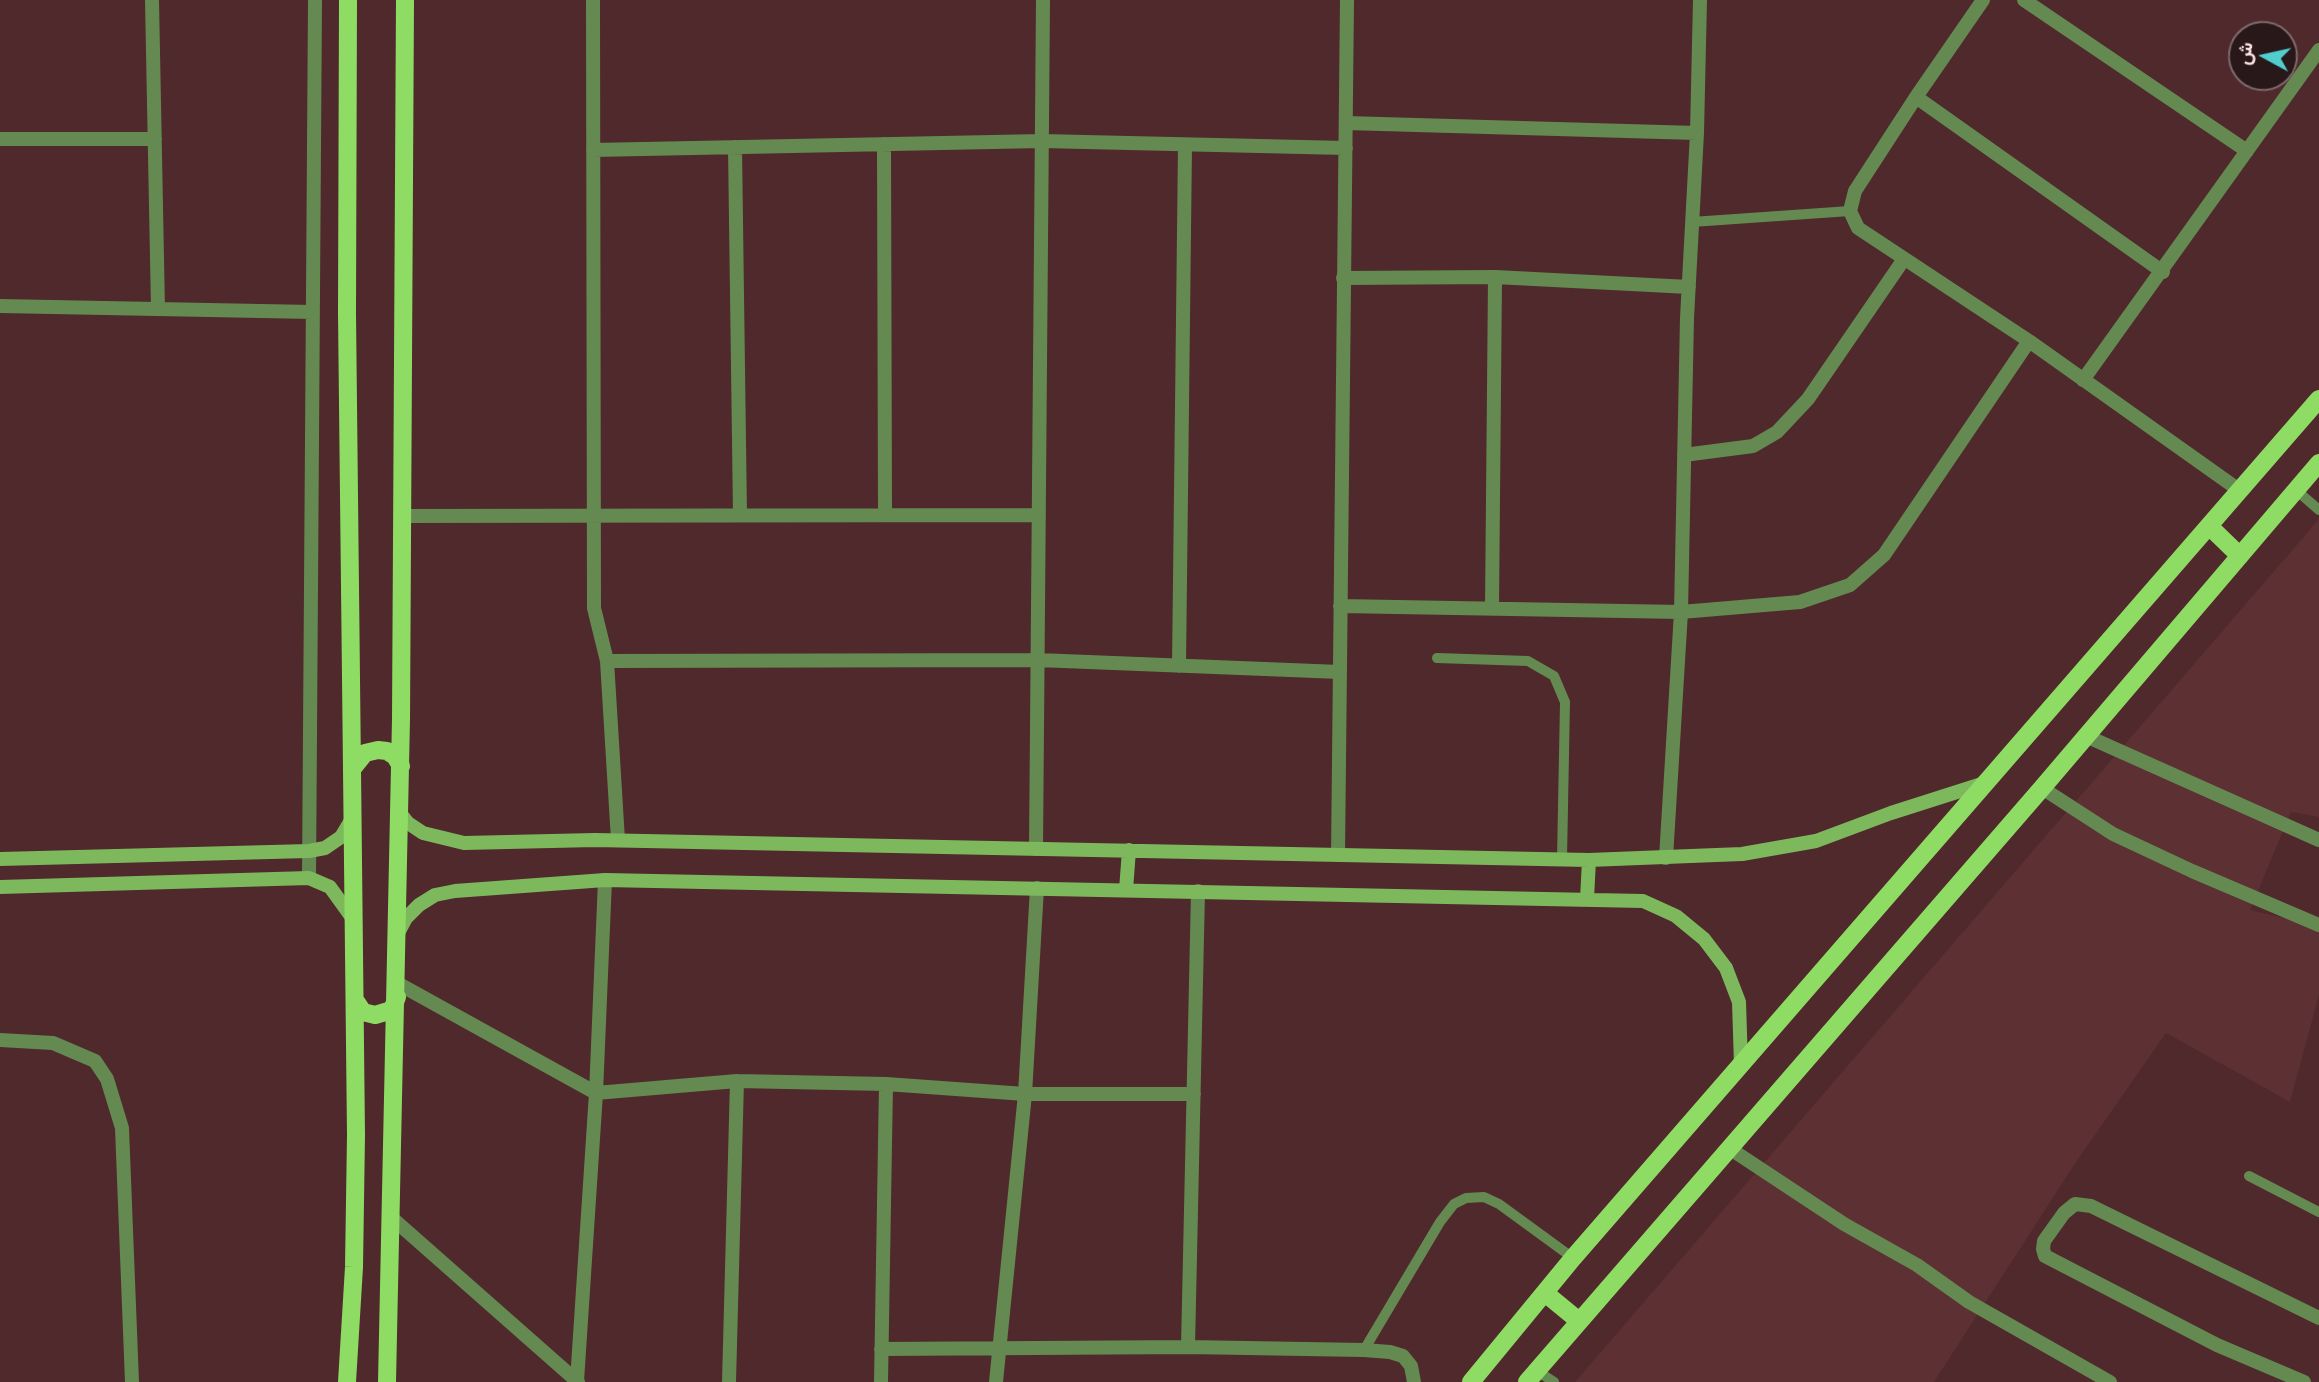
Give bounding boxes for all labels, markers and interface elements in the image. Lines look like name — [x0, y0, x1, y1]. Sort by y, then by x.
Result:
north arrow — [2228, 21, 2298, 91]
text: ش — [2232, 41, 2257, 66]

